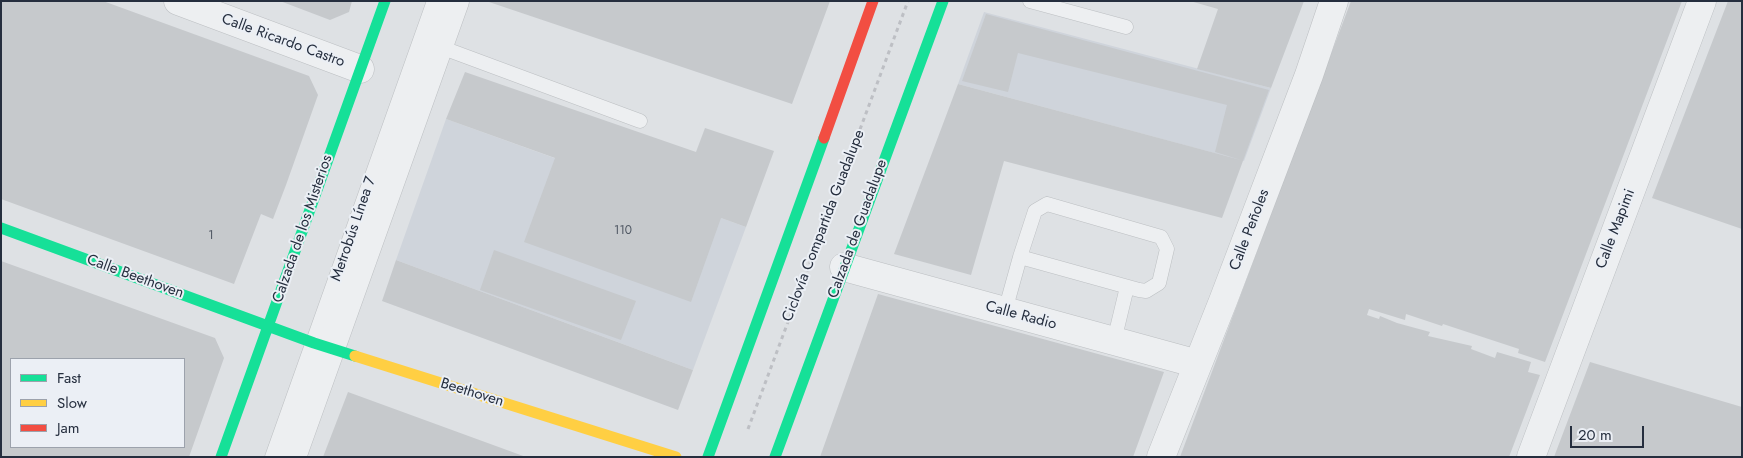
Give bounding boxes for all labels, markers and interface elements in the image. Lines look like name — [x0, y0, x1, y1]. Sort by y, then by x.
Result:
street label: Calle Ricardo Castro — [219, 10, 347, 72]
street label: Ciclovía Compartida Guadalupe — [779, 128, 869, 324]
street label: Calzada de los Misterios — [269, 153, 337, 305]
street label: Calzada de Guadalupe — [825, 157, 891, 301]
street label: Metrobús Línea 7 — [328, 174, 380, 284]
street label: Calle Peñoles — [1226, 187, 1274, 273]
street label: Calle Mapimi — [1593, 187, 1639, 271]
house number: 110 — [614, 224, 632, 238]
house number: 1 — [208, 229, 214, 243]
street label: Calle Beethoven — [84, 251, 186, 303]
street label: Calle Radio — [983, 298, 1059, 334]
legend — [10, 358, 185, 448]
text: Fast — [57, 367, 81, 389]
street label: Beethoven — [438, 375, 506, 411]
text: Slow — [57, 392, 87, 414]
scale bar — [1573, 416, 1647, 448]
text: Jam — [57, 417, 80, 439]
text: 20 m — [1578, 424, 1612, 446]

